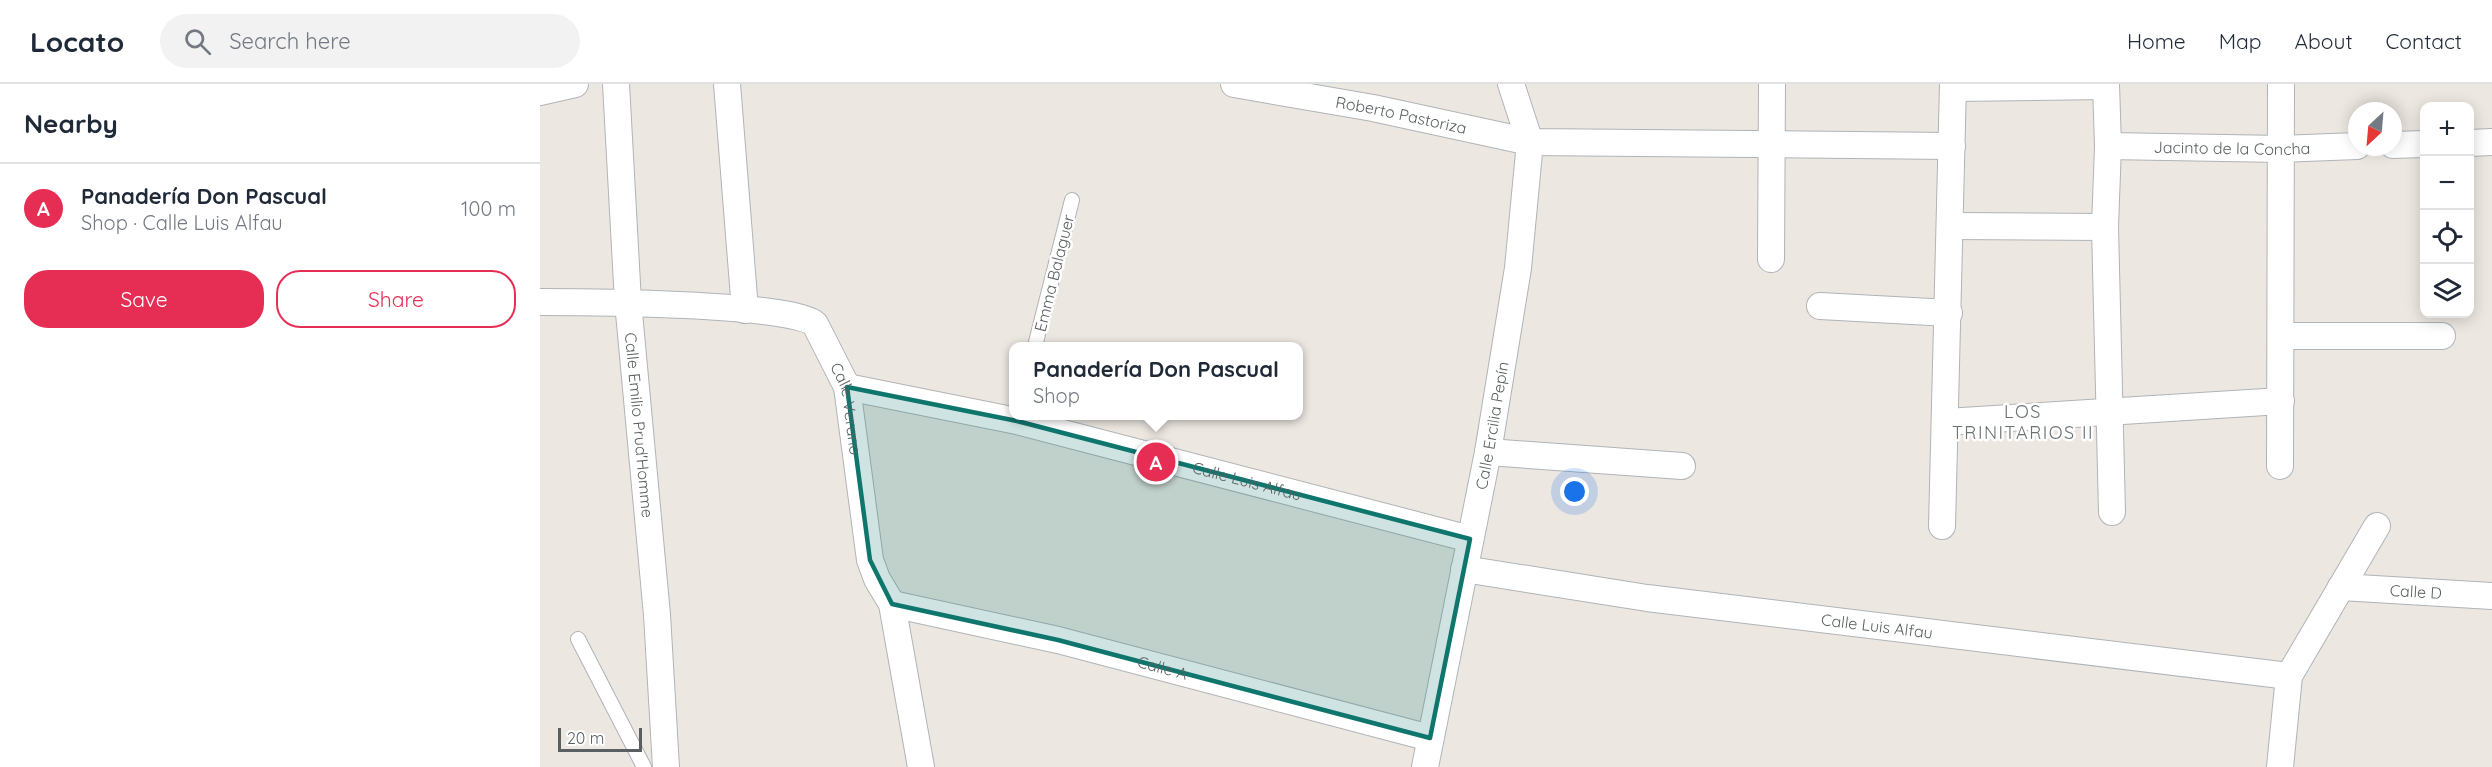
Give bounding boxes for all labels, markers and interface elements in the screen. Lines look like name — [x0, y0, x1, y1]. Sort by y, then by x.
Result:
search box — [160, 14, 580, 68]
text: Locato — [30, 24, 124, 59]
icon: search — [181, 25, 214, 58]
text: Search here — [229, 27, 351, 55]
text: Home — [2127, 28, 2186, 54]
text: Map — [2219, 28, 2262, 54]
text: About — [2295, 28, 2353, 54]
text: Contact — [2386, 28, 2462, 54]
street label: Roberto Pastoriza — [1334, 92, 1469, 138]
north arrow — [2348, 102, 2402, 156]
map controls — [2420, 102, 2474, 318]
button: + — [2420, 102, 2474, 156]
text: Nearby — [24, 107, 118, 140]
street label: Jacinto de la Concha — [2154, 137, 2311, 159]
button: − — [2420, 156, 2474, 210]
text: Panadería Don Pascual — [81, 182, 327, 210]
text: A — [37, 196, 50, 221]
text: 100 m — [461, 196, 516, 221]
text: Shop · Calle Luis Alfau — [81, 210, 283, 235]
button: locate — [2420, 210, 2474, 264]
street label: Emma Balaguer — [1030, 212, 1078, 334]
button: layers — [2420, 264, 2474, 318]
button: Save — [24, 270, 264, 328]
button: Share — [276, 270, 516, 328]
street label: Calle Emilio Prud'Homme — [621, 332, 658, 519]
popup — [1009, 342, 1303, 420]
text: Panadería Don Pascual — [1033, 355, 1279, 383]
street label: Calle Verano — [826, 359, 866, 456]
street label: Calle Ercilia Pepín — [1471, 360, 1513, 491]
text: Shop — [1033, 383, 1080, 408]
district label: LOS TRINITARIOS II — [1952, 400, 2094, 444]
pin: A — [1136, 440, 1176, 484]
street label: Calle Luis Alfau — [1190, 457, 1304, 505]
your location — [1560, 477, 1589, 506]
street label: Calle D — [2389, 580, 2443, 603]
street label: Calle Luis Alfau — [1820, 609, 1934, 643]
street label: Calle A — [1135, 651, 1190, 684]
scale bar — [558, 725, 642, 752]
text: 20 m — [567, 728, 604, 748]

